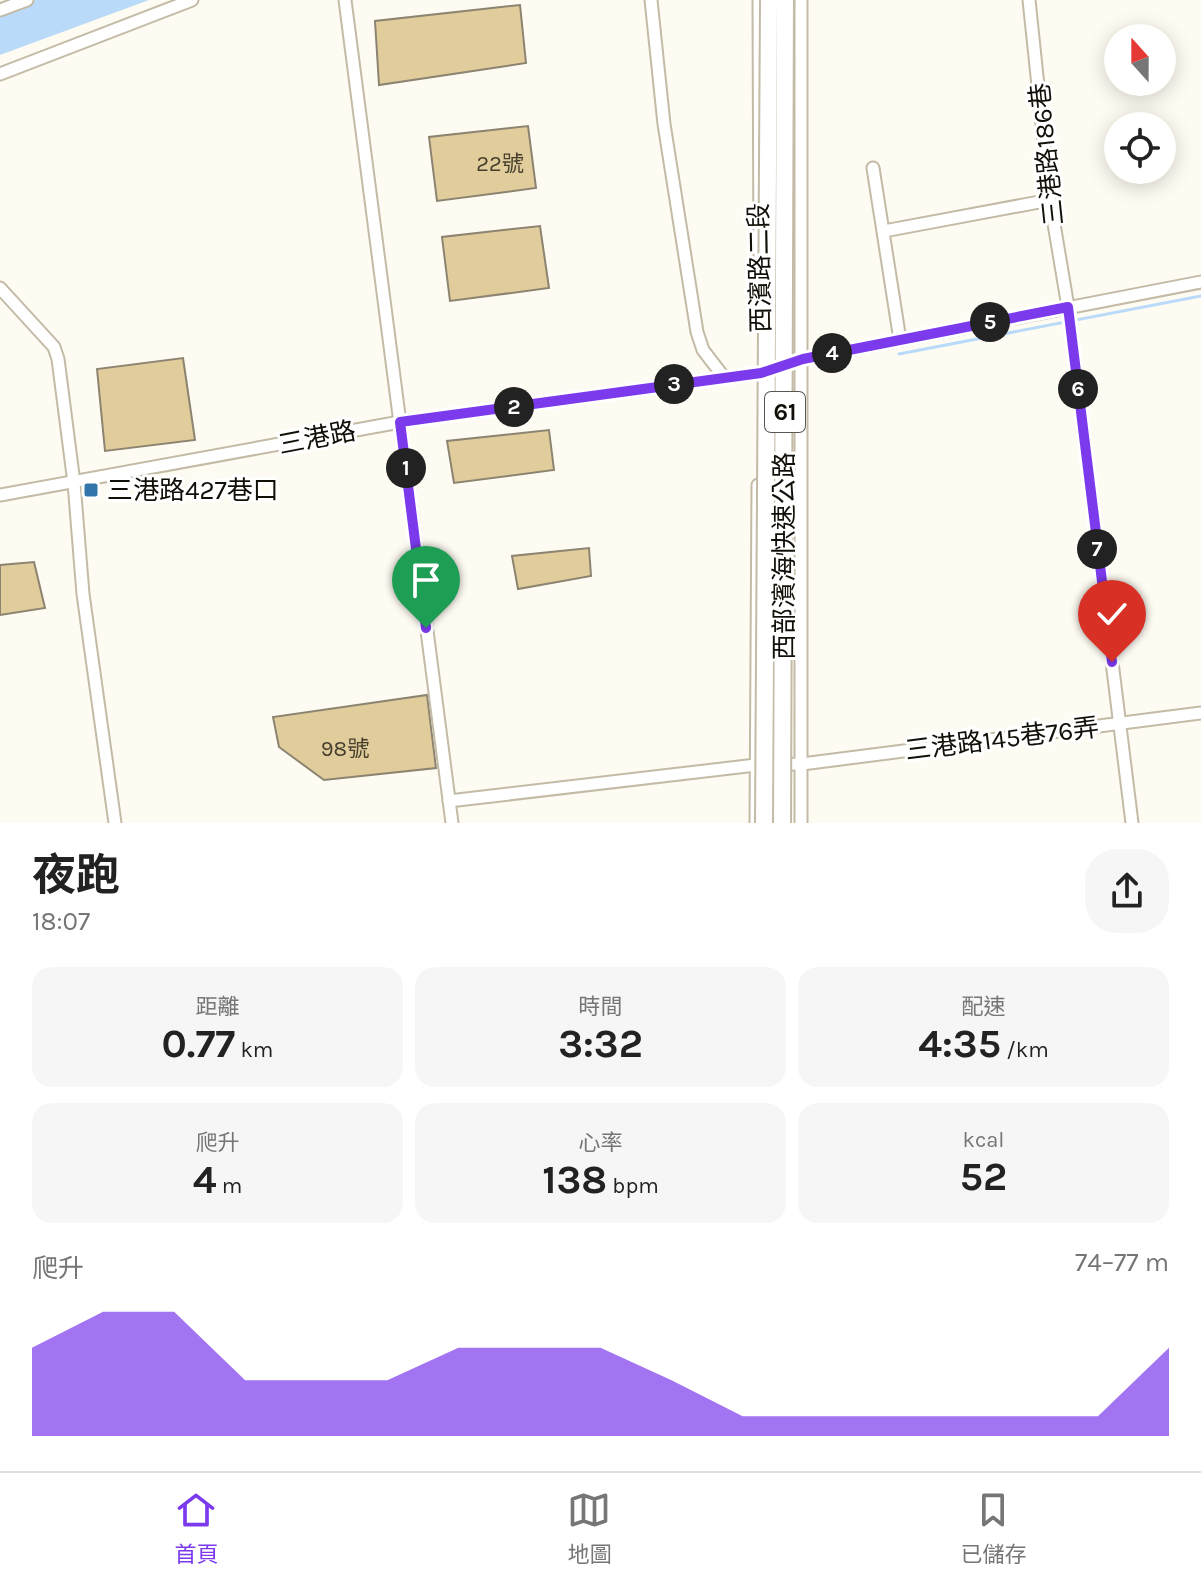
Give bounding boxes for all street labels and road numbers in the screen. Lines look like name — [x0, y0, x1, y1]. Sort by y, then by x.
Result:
street label: 三港路186巷 — [1024, 81, 1070, 227]
street label: 西濱路二段 — [743, 203, 777, 333]
road number: 61 — [765, 392, 805, 432]
street label: 三港路 — [276, 415, 358, 461]
street label: 西部濱海快速公路 — [769, 452, 800, 660]
street label: 三港路145巷76弄 — [903, 712, 1101, 766]

